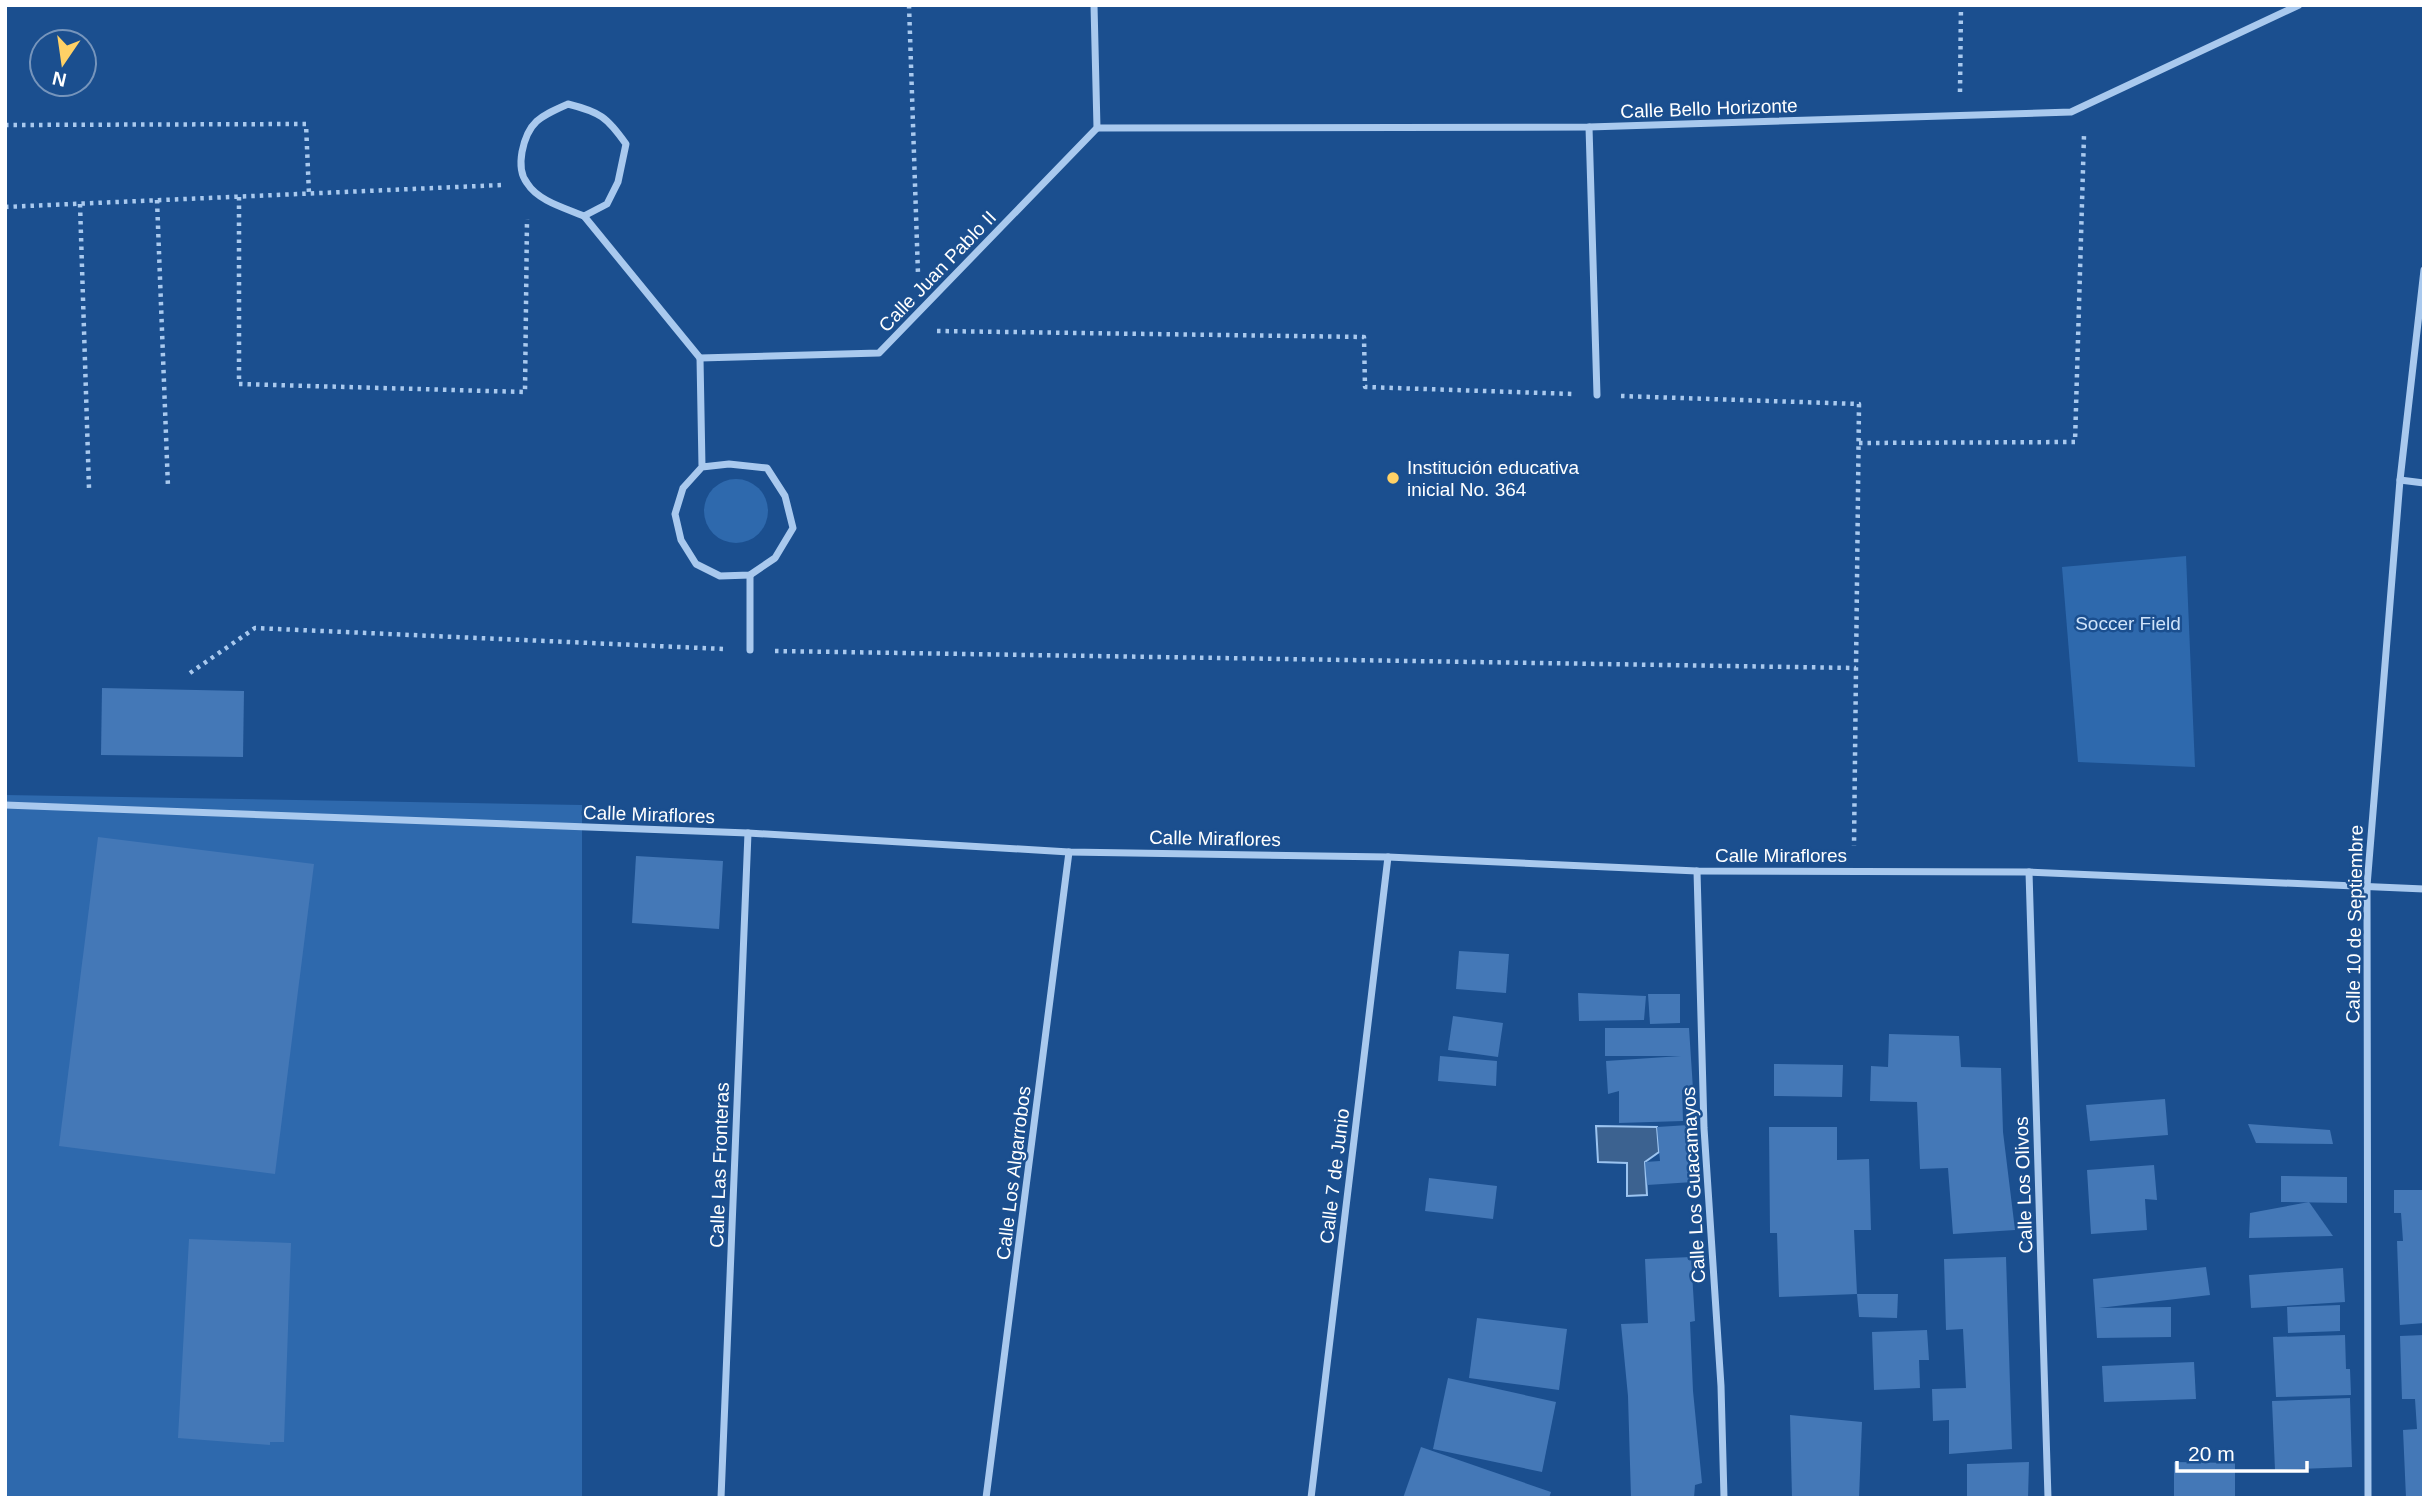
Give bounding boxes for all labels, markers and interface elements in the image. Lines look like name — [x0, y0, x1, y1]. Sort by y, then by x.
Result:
north arrow — [28, 28, 98, 98]
text: N — [50, 67, 68, 91]
street label: Calle Bello Horizonte — [1620, 95, 1798, 122]
street label: Calle Juan Pablo II — [874, 207, 1000, 336]
place label: Institución educativa inicial No. 364 — [1407, 457, 1580, 500]
marker: Institución educativa inicial No. 364 — [1385, 470, 1401, 486]
park label: Soccer Field — [2075, 613, 2181, 634]
street label: Calle Miraflores — [583, 802, 715, 827]
street label: Calle 10 de Septiembre — [2342, 825, 2367, 1023]
street label: Calle Miraflores — [1149, 827, 1281, 850]
street label: Calle Miraflores — [1715, 845, 1847, 866]
street label: Calle Las Fronteras — [706, 1082, 733, 1248]
street label: Calle Los Algarrobos — [992, 1085, 1035, 1261]
street label: Calle Los Guacamayos — [1678, 1086, 1709, 1284]
street label: Calle 7 de Junio — [1316, 1107, 1353, 1245]
street label: Calle Los Olivos — [2011, 1116, 2036, 1254]
scale bar — [2177, 1430, 2306, 1474]
text: 20 m — [2188, 1442, 2235, 1465]

